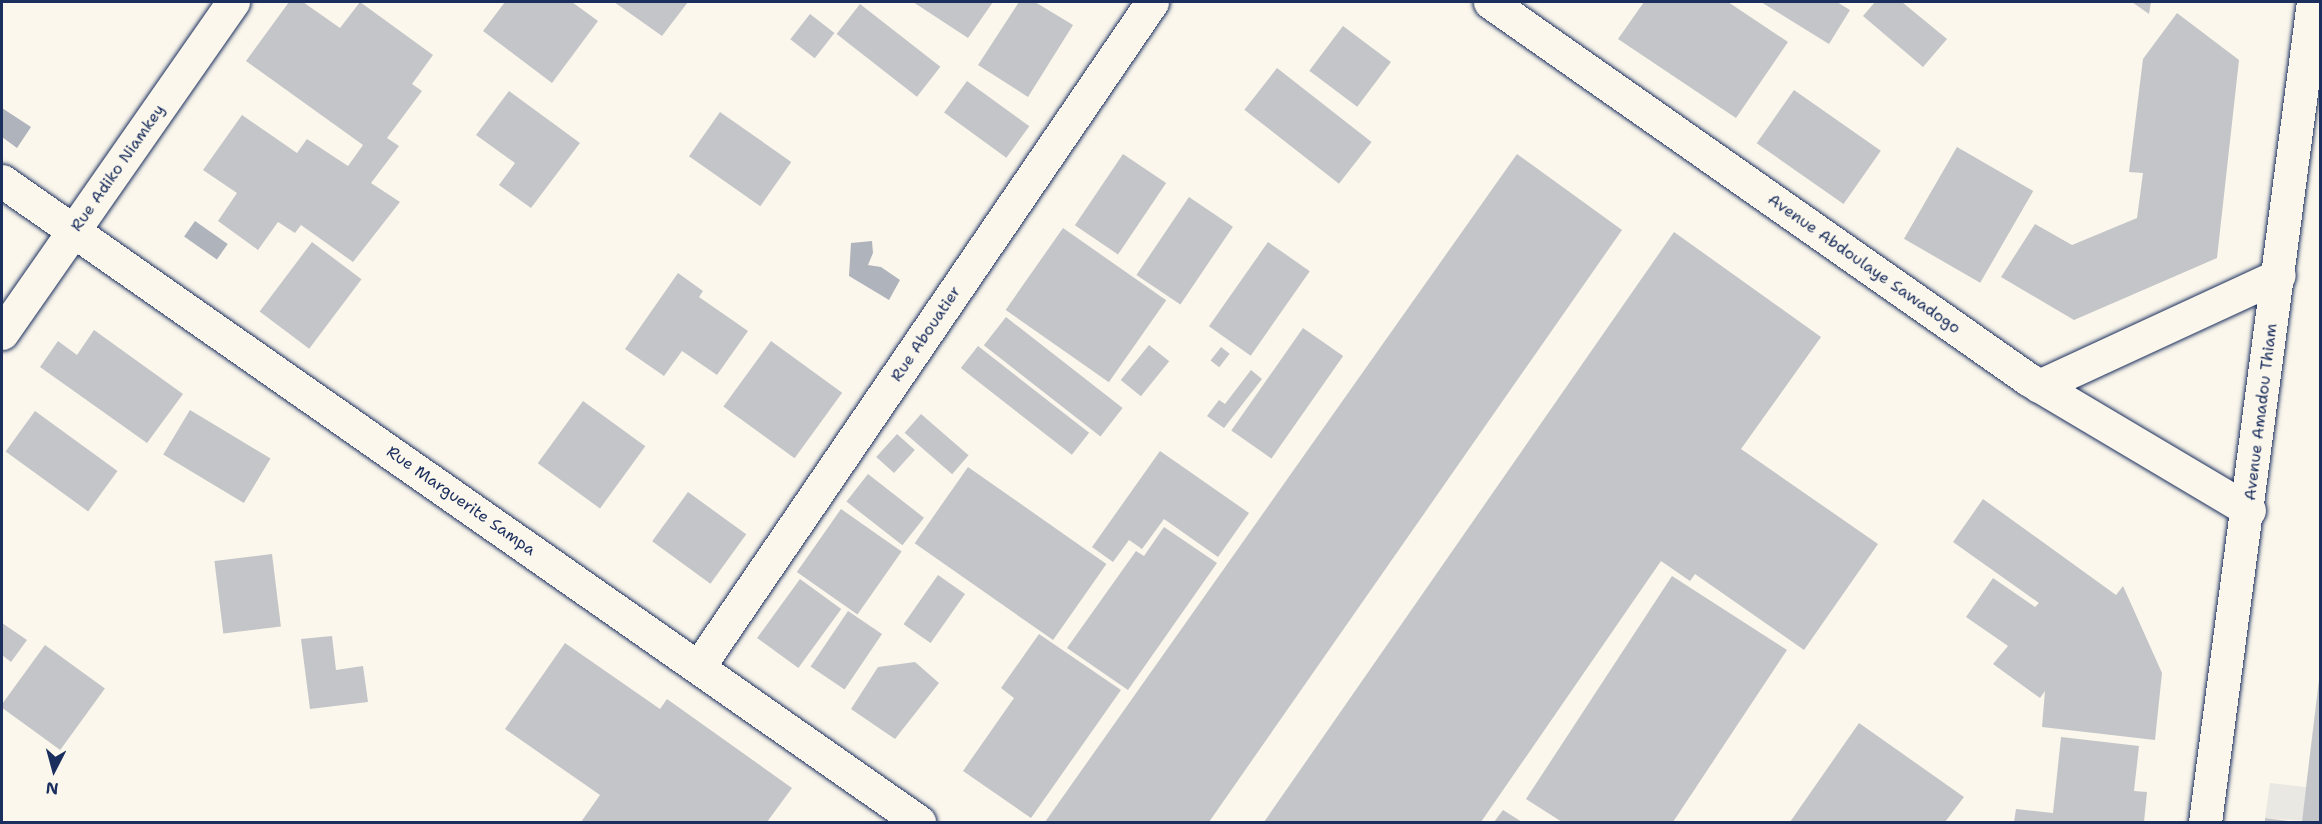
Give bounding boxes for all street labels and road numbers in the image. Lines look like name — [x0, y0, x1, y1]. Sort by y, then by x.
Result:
street label: Rue Adiko Niamkey — [67, 101, 169, 235]
street label: Avenue Abdoulaye Sawadogo — [1764, 190, 1964, 338]
street label: Rue Abouatier — [887, 283, 965, 385]
street label: Avenue Amadou Thiam — [2241, 322, 2281, 502]
street label: Rue Marguerite Sampa — [383, 442, 539, 560]

